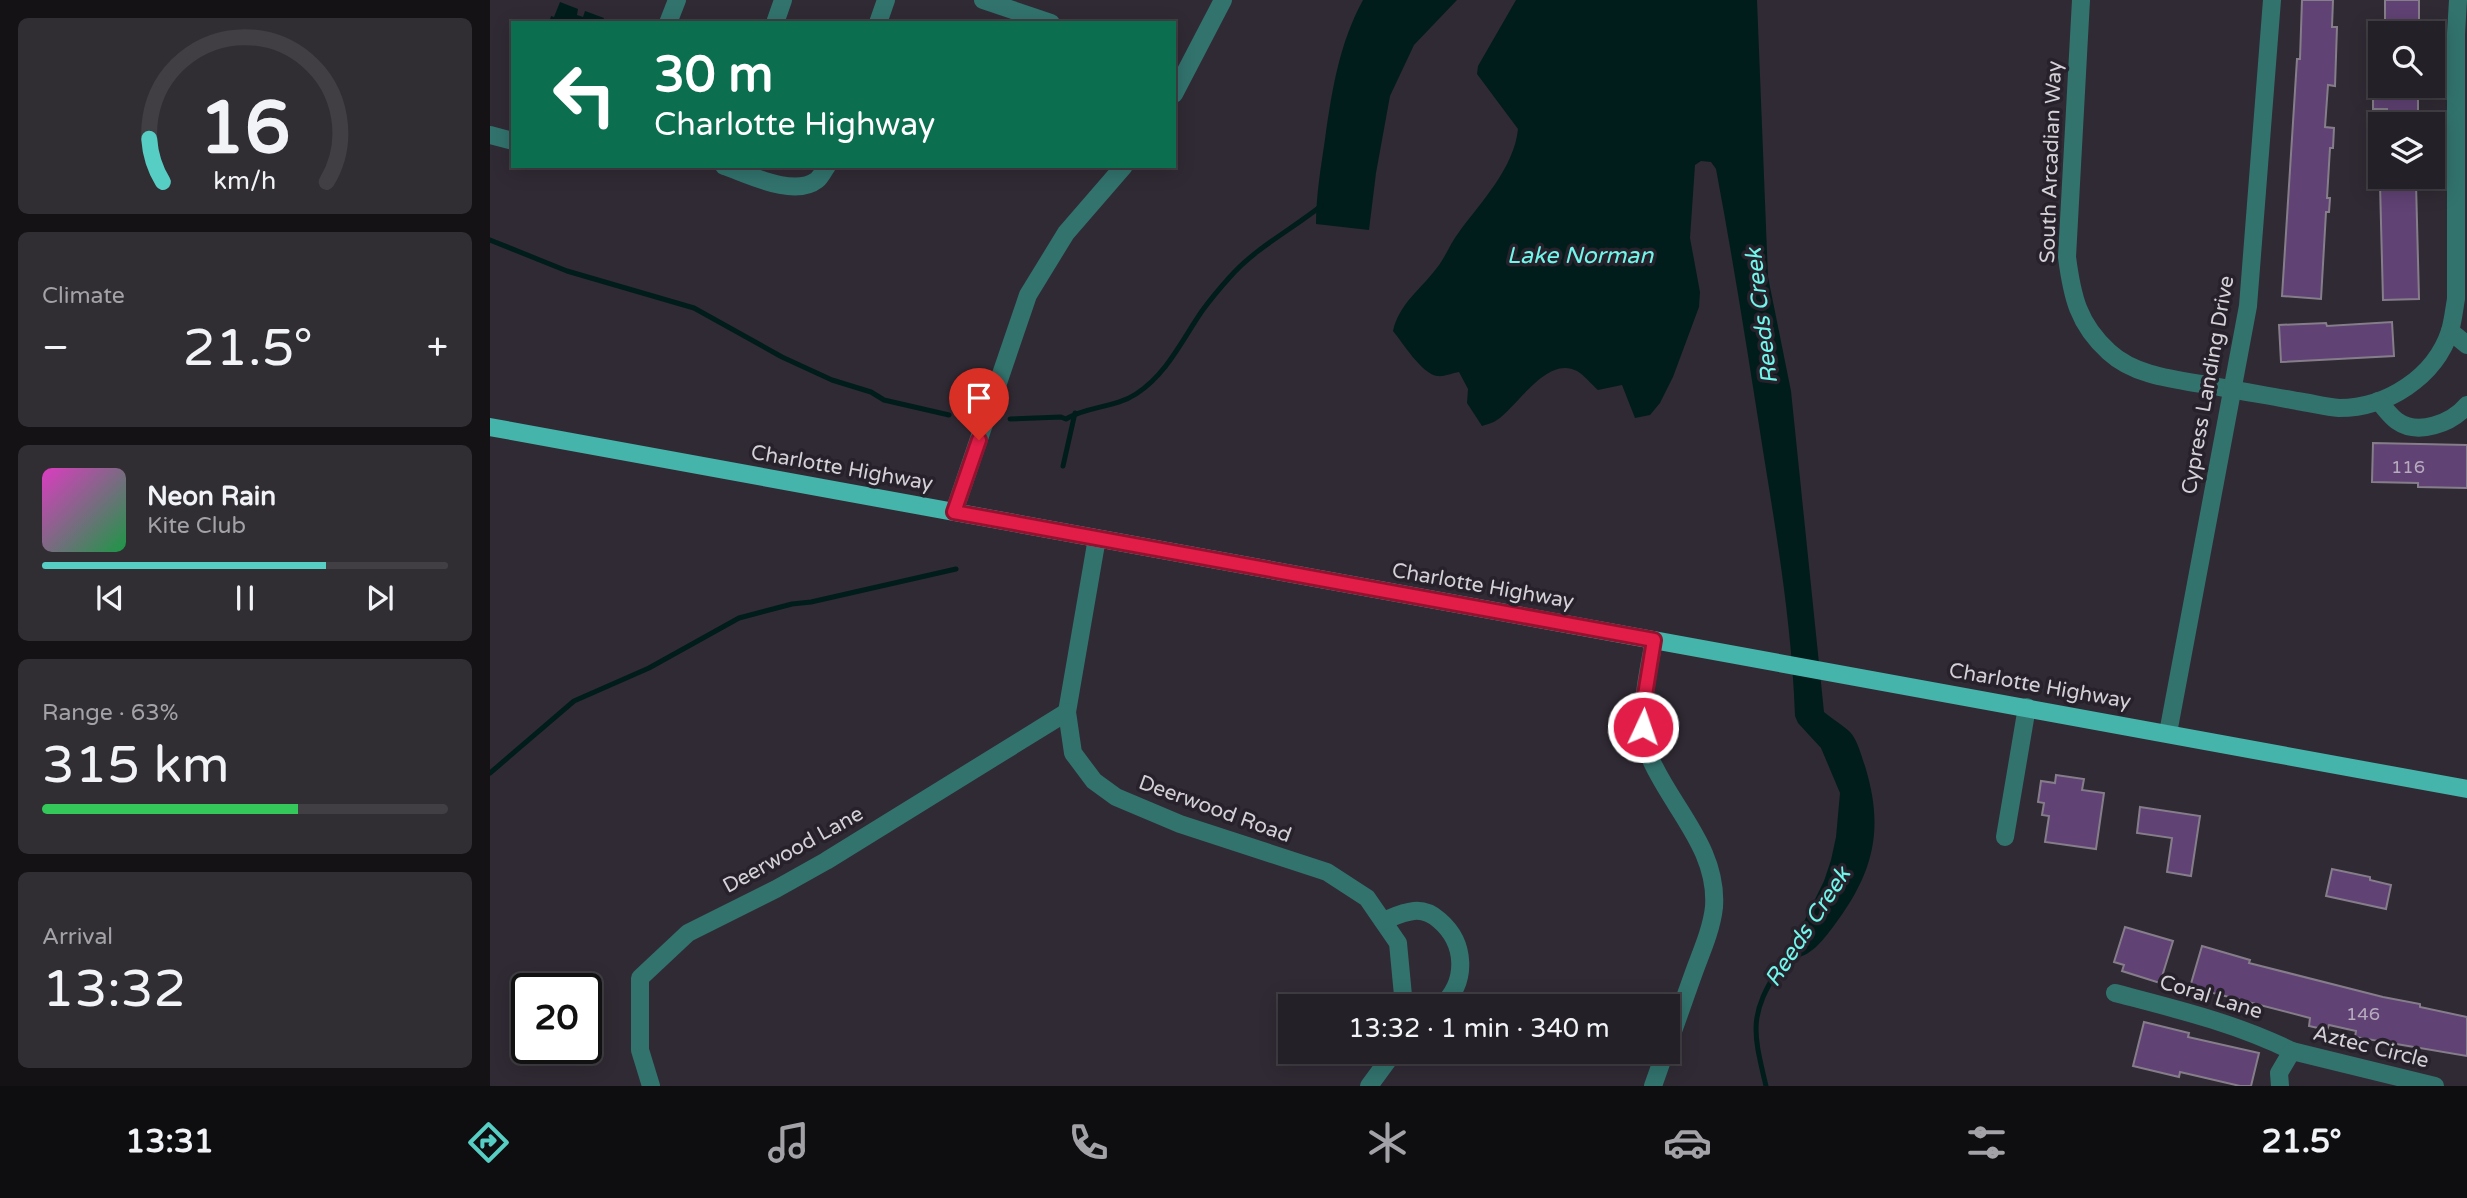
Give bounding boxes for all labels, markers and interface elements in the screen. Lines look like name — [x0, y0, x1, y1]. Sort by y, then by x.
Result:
map controls — [2368, 21, 2445, 189]
button: search — [2368, 21, 2445, 98]
text: 30 m — [654, 46, 773, 105]
icon: left — [539, 49, 630, 140]
street label: South Arcadian Way — [2035, 60, 2067, 264]
text: 16 — [199, 85, 291, 173]
text: Charlotte Highway — [654, 106, 935, 144]
button: layers — [2368, 112, 2445, 189]
text: km/h — [214, 166, 276, 196]
water label: Lake Norman — [1507, 242, 1654, 270]
water label: Reeds Creek — [1740, 245, 1784, 386]
street label: Cypress Landing Drive — [2176, 274, 2240, 496]
text: Climate — [42, 282, 125, 310]
text: 21.5° — [183, 317, 313, 380]
text: − — [42, 325, 69, 371]
text: + — [427, 325, 448, 371]
pin — [949, 368, 1009, 440]
icon: arrive — [960, 379, 998, 417]
street label: Charlotte Highway — [749, 440, 935, 496]
house number: 116 — [2391, 456, 2425, 478]
text: Neon Rain — [147, 481, 276, 512]
text: Kite Club — [147, 512, 246, 540]
street label: Charlotte Highway — [1390, 558, 1576, 614]
icon: previous — [91, 579, 129, 617]
icon: pause — [226, 579, 264, 617]
icon: next — [361, 579, 399, 617]
street label: Charlotte Highway — [1947, 658, 2133, 714]
position arrow — [1606, 690, 1680, 764]
text: Range · 63% — [42, 699, 178, 727]
text: 315 km — [42, 734, 230, 797]
street label: Deerwood Road — [1135, 770, 1295, 848]
street label: Deerwood Lane — [719, 801, 868, 899]
water label: Reeds Creek — [1759, 861, 1858, 992]
text: Arrival — [42, 923, 113, 951]
text: 13:32 — [42, 958, 186, 1021]
street label: Coral Lane — [2157, 970, 2266, 1025]
speed limit sign: 20 — [511, 973, 602, 1064]
house number: 146 — [2346, 1003, 2380, 1025]
text: 13:32 · 1 min · 340 m — [1348, 1013, 1610, 1044]
street label: Aztec Circle — [2311, 1021, 2432, 1073]
icon: directions — [464, 1118, 513, 1167]
icon: music — [764, 1118, 813, 1167]
icon: phone — [1064, 1118, 1113, 1167]
icon: climate — [1363, 1118, 1412, 1167]
icon: car — [1663, 1118, 1712, 1167]
icon: filters — [1962, 1118, 2011, 1167]
text: 13:31 — [125, 1123, 214, 1161]
text: 21.5° — [2262, 1123, 2342, 1161]

